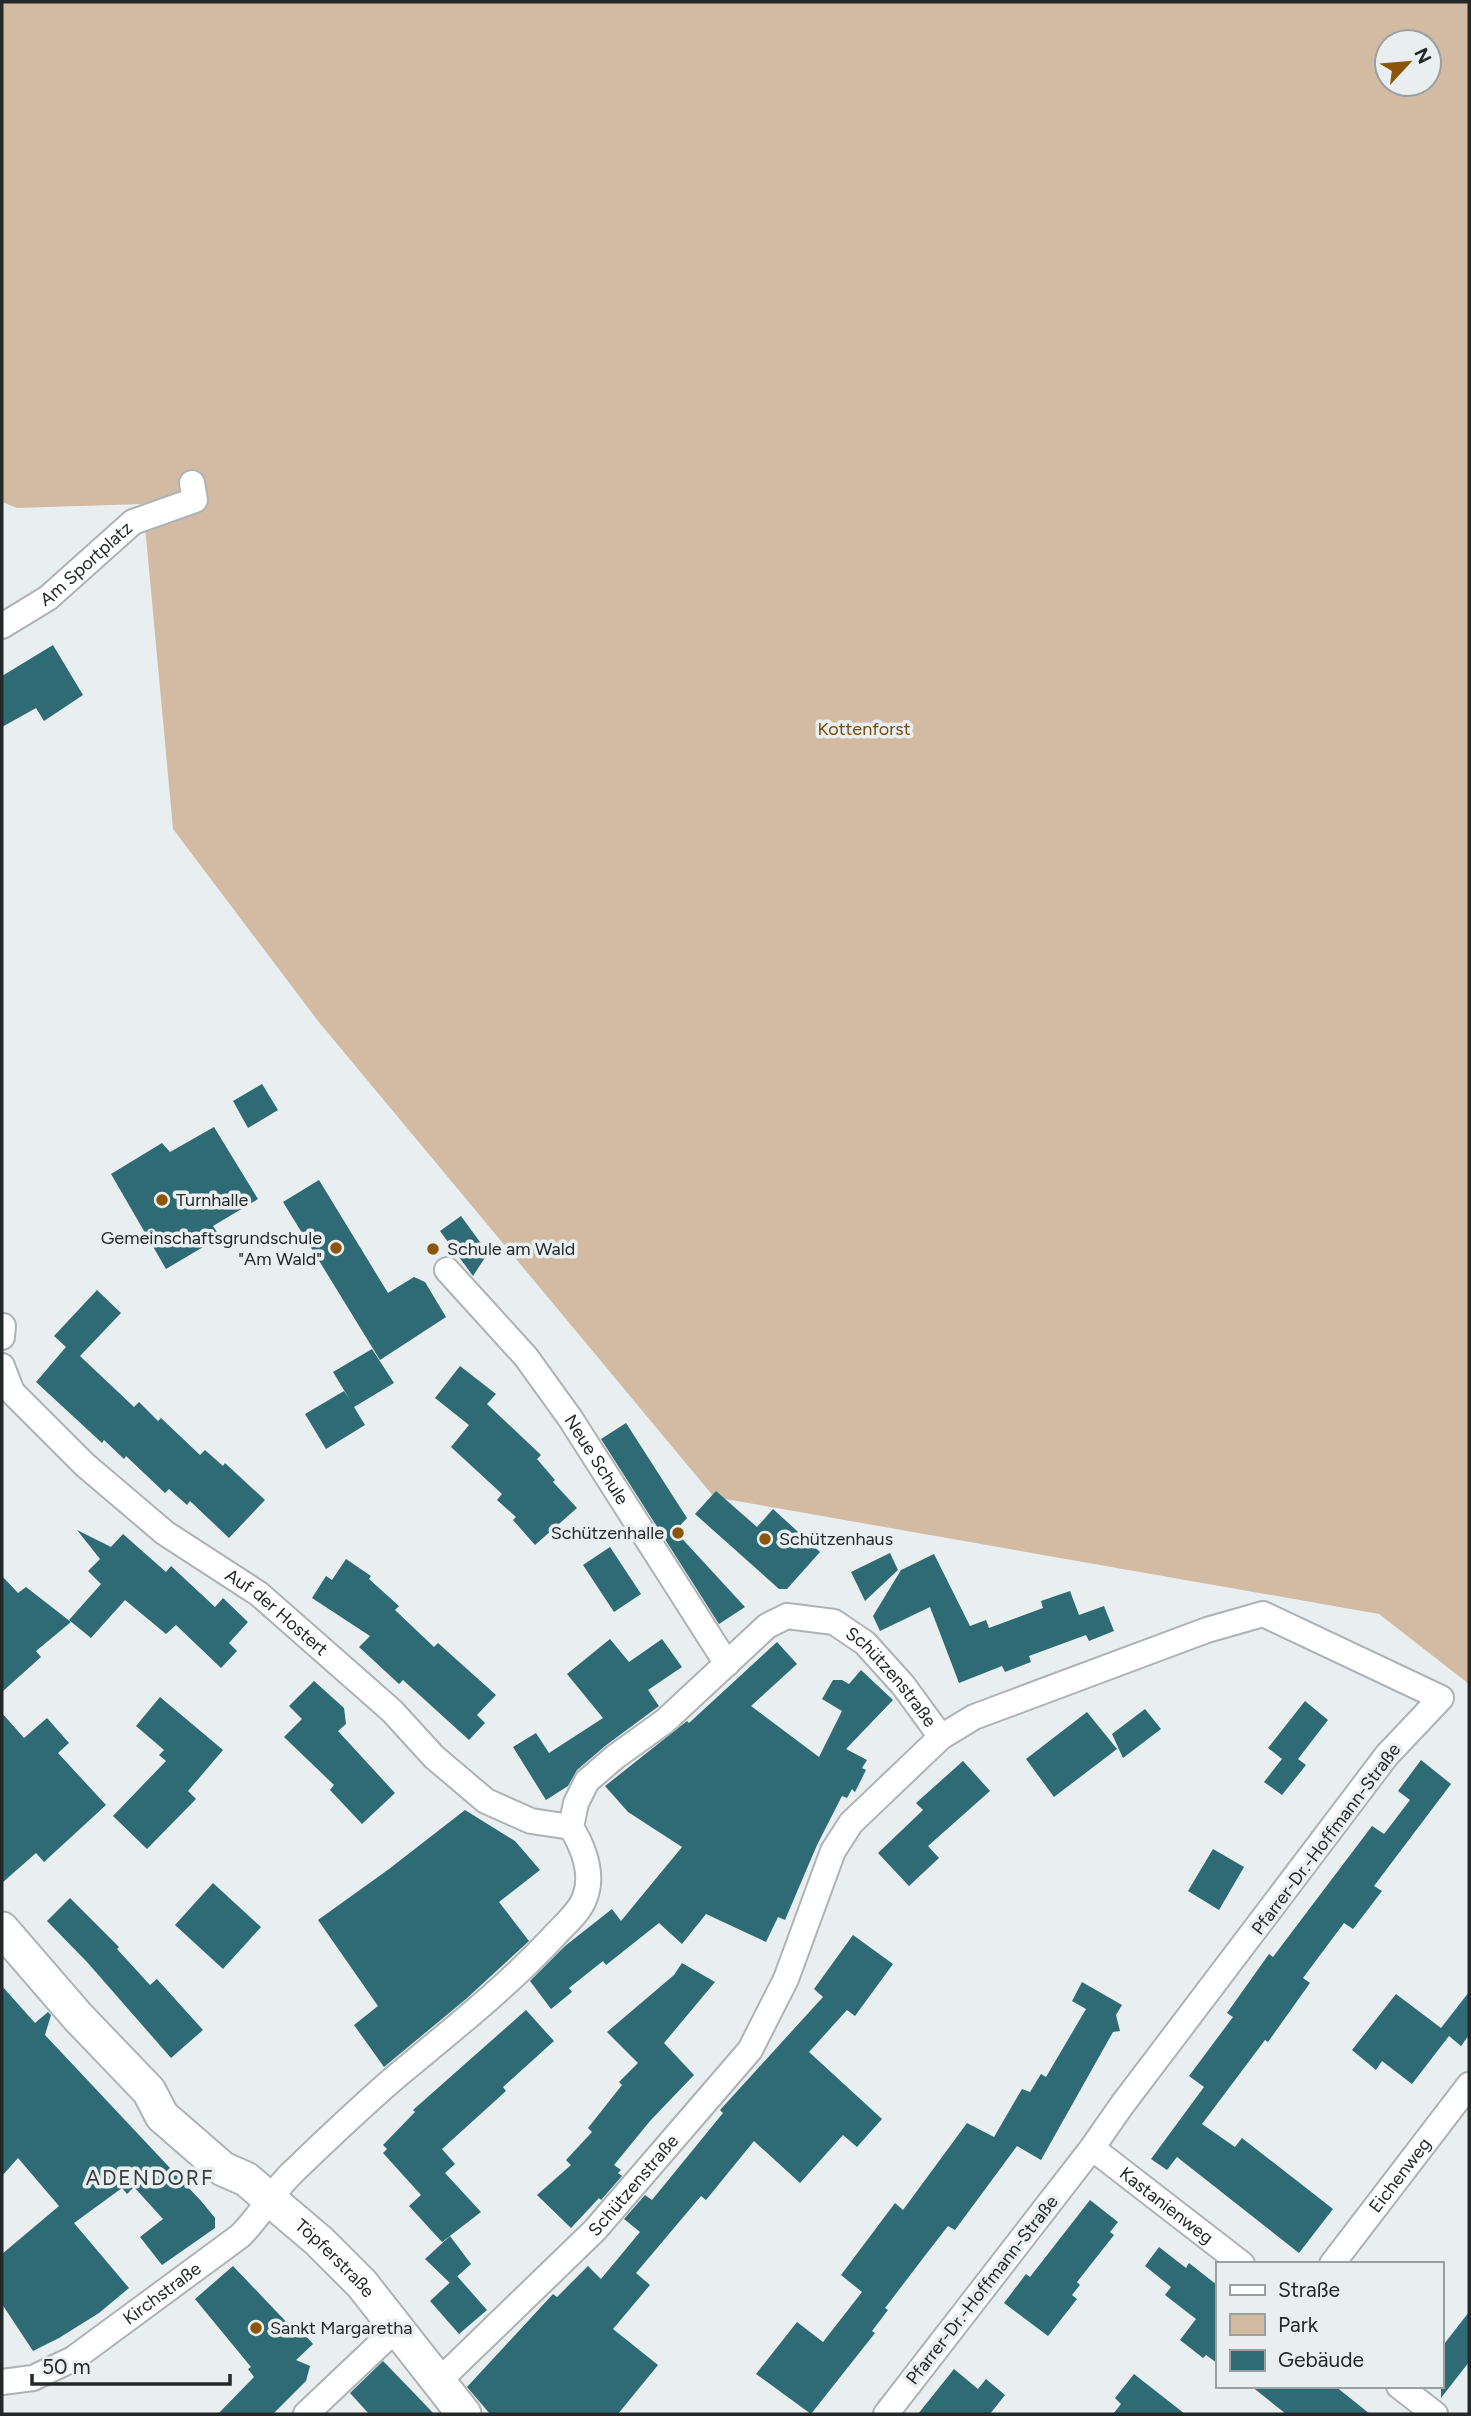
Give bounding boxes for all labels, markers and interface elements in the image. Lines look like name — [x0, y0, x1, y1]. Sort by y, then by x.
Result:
north arrow — [1373, 28, 1443, 98]
text: N — [1409, 44, 1436, 67]
street label: Am Sportplatz — [36, 517, 137, 611]
park label: Kottenforst — [817, 718, 911, 740]
place label: Turnhalle — [176, 1189, 248, 1211]
marker: Turnhalle — [154, 1192, 170, 1208]
place label: Gemeinschaftsgrundschule "Am Wald" — [101, 1227, 322, 1270]
place label: Schule am Wald — [447, 1238, 575, 1260]
marker: Gemeinschaftsgrundschule "Am Wald" — [328, 1240, 344, 1256]
marker: Schule am Wald — [425, 1241, 441, 1257]
street label: Neue Schule — [560, 1410, 634, 1509]
place label: Schützenhalle — [551, 1522, 664, 1544]
marker: Schützenhalle — [670, 1525, 686, 1541]
place label: Schützenhaus — [779, 1528, 893, 1550]
marker: Schützenhaus — [757, 1531, 773, 1547]
street label: Auf der Hostert — [221, 1564, 332, 1660]
street label: Schützenstraße — [842, 1622, 941, 1731]
street label: Pfarrer-Dr.-Hoffmann-Straße — [1247, 1739, 1405, 1939]
street label: Schützenstraße — [584, 2130, 683, 2241]
street label: Eichenweg — [1364, 2133, 1436, 2217]
street label: Kastanienweg — [1115, 2162, 1218, 2249]
district label: ADENDORF — [86, 2165, 214, 2190]
street label: Pfarrer-Dr.-Hoffmann-Straße — [901, 2191, 1063, 2389]
street label: Töpferstraße — [290, 2214, 379, 2302]
street label: Kirchstraße — [119, 2257, 205, 2329]
legend — [1216, 2262, 1443, 2388]
text: Straße — [1278, 2277, 1340, 2302]
text: Park — [1278, 2312, 1319, 2337]
place label: Sankt Margaretha — [270, 2317, 412, 2339]
marker: Sankt Margaretha — [248, 2320, 264, 2336]
scale bar — [32, 2342, 229, 2386]
text: Gebäude — [1278, 2347, 1364, 2372]
text: 50 m — [42, 2354, 91, 2379]

